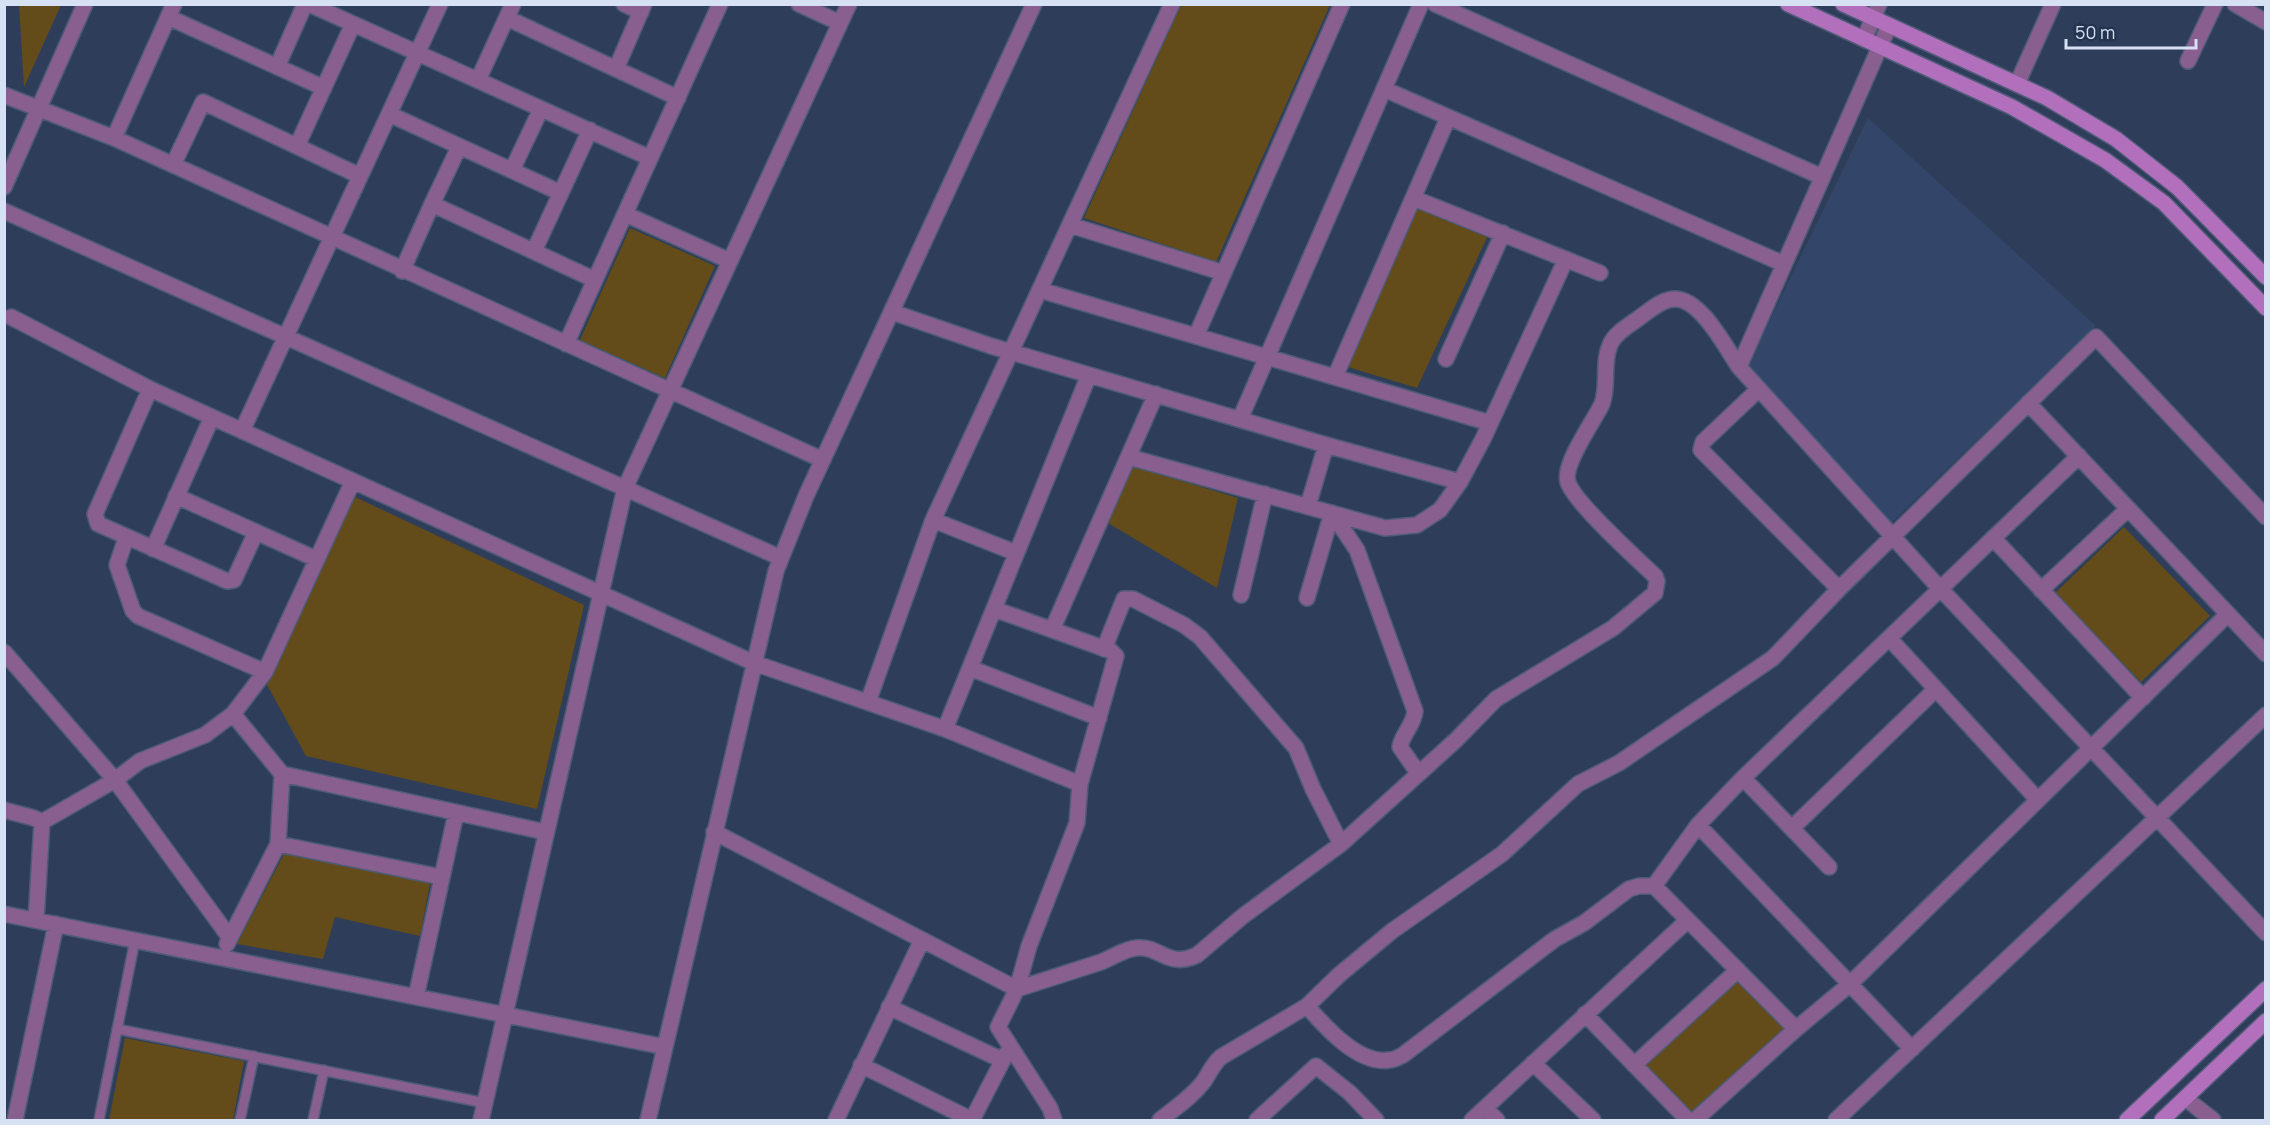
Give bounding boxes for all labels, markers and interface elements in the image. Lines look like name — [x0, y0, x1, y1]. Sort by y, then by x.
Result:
scale bar — [2066, 12, 2196, 50]
text: 50 m — [2075, 20, 2115, 44]

